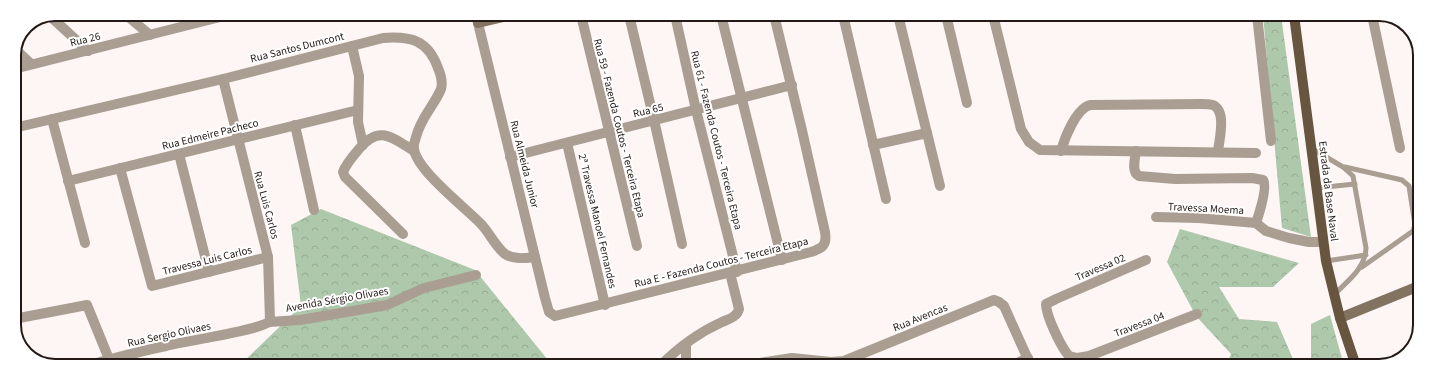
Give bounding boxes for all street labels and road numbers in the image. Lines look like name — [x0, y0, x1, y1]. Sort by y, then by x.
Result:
street label: Rua 26 — [68, 28, 102, 51]
street label: Rua Santos Dumcont — [249, 29, 346, 66]
street label: Rua 59 - Fazenda Coutos - Terceira Etapa — [590, 37, 649, 219]
street label: Rua 61 - Fazenda Coutos - Terceira Etapa — [687, 49, 746, 231]
street label: Rua 65 — [631, 99, 665, 122]
street label: Rua Edmeire Pacheco — [160, 115, 260, 154]
street label: Rua Almeida Junior — [506, 119, 543, 210]
street label: Estrada da Base Naval — [1315, 140, 1342, 242]
street label: 2ª Travessa Manoel Fernandes — [575, 152, 620, 290]
street label: Rua Luis Carlos — [250, 170, 283, 241]
street label: Travessa Moema — [1168, 199, 1244, 218]
street label: Rua E - Fazenda Coutos - Terceira Etapa — [633, 234, 810, 291]
street label: Travessa Luis Carlos — [161, 242, 254, 279]
street label: Travessa 02 — [1073, 250, 1127, 285]
street label: Avenida Sérgio Olivaes — [285, 283, 390, 316]
street label: Rua Avencas — [891, 300, 950, 335]
street label: Travessa 04 — [1112, 308, 1167, 341]
street label: Rua Sergio Olivaes — [126, 318, 213, 351]

